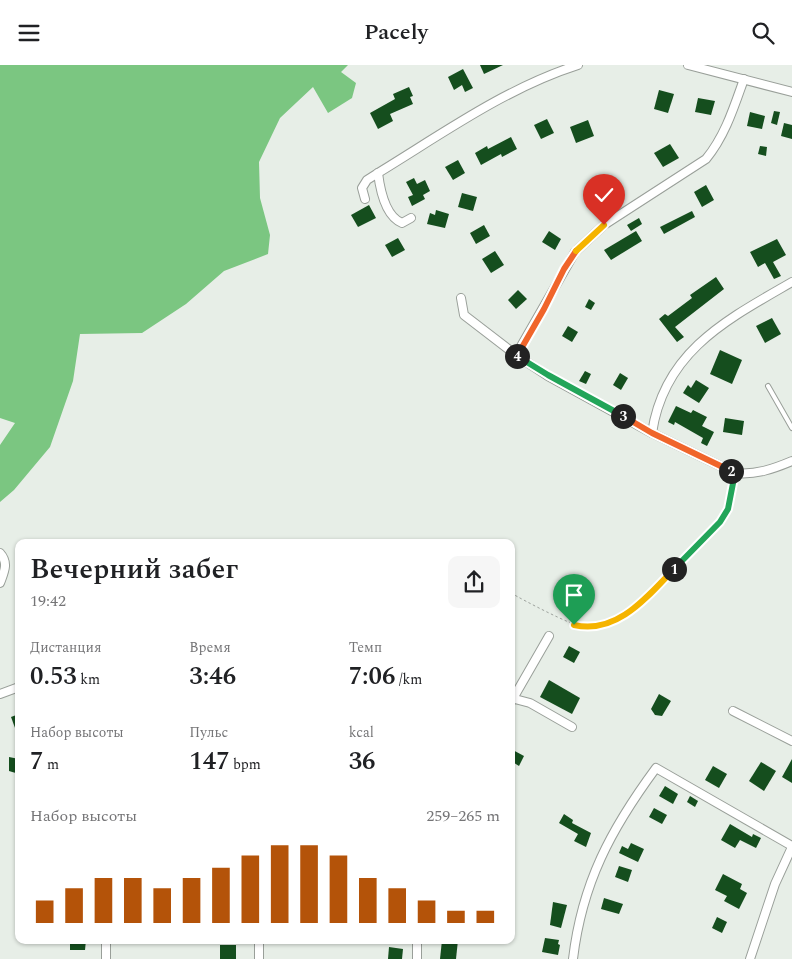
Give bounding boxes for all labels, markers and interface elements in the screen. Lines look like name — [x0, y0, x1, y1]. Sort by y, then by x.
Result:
text: Pacely — [364, 16, 428, 49]
icon: menu — [15, 19, 43, 47]
icon: search — [749, 19, 777, 47]
pin — [583, 174, 625, 225]
icon: check — [590, 181, 618, 209]
pin: 4 — [504, 343, 530, 369]
text: 4 — [514, 346, 521, 367]
pin: 3 — [610, 403, 636, 429]
text: 3 — [620, 406, 627, 427]
pin: 2 — [718, 459, 744, 483]
text: 2 — [728, 461, 735, 482]
text: Вечерний забег — [30, 548, 238, 591]
button: share — [448, 556, 500, 608]
pin: 1 — [662, 557, 686, 581]
text: 1 — [671, 559, 678, 580]
pin — [553, 574, 595, 625]
icon: arrive — [560, 581, 588, 609]
text: 19:42 — [30, 589, 66, 613]
text: Дистанция — [30, 637, 101, 658]
text: Время — [189, 637, 231, 658]
text: Темп — [349, 637, 382, 658]
text: 0.53 — [30, 658, 77, 696]
text: 3:46 — [189, 658, 236, 696]
text: 7:06 — [349, 658, 395, 696]
text: km — [77, 669, 100, 690]
text: /km — [395, 669, 422, 690]
text: Набор высоты — [30, 722, 124, 743]
text: Пульс — [189, 722, 228, 743]
text: kcal — [349, 722, 374, 743]
text: 7 — [30, 743, 43, 781]
text: 147 — [189, 743, 230, 781]
text: 36 — [349, 743, 375, 781]
text: m — [43, 754, 59, 775]
text: bpm — [230, 754, 261, 775]
text: Набор высоты — [30, 804, 137, 828]
text: 259–265 m — [426, 804, 500, 828]

